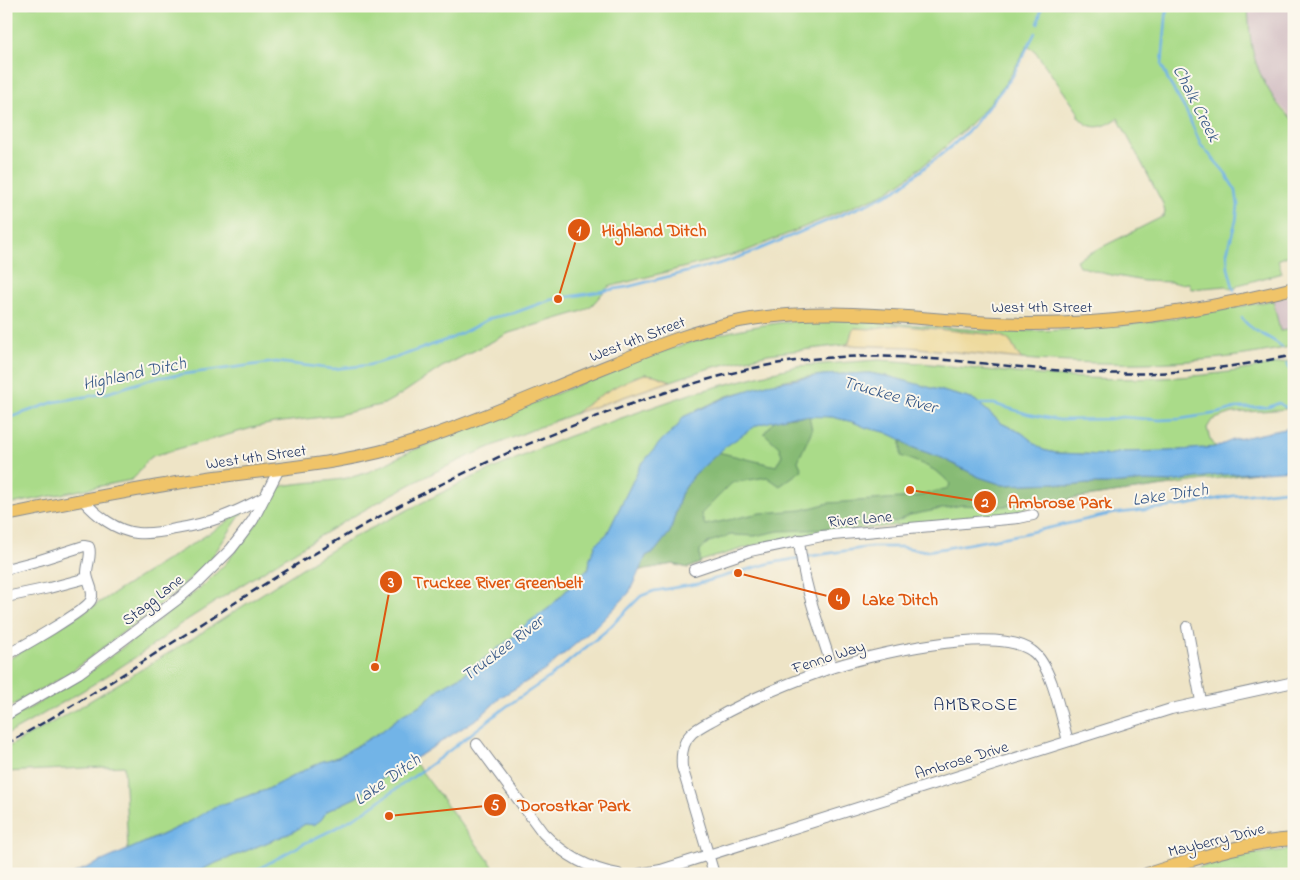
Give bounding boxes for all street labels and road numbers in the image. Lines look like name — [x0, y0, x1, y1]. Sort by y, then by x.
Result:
street label: West 4th Street — [992, 296, 1093, 320]
street label: West 4th Street — [586, 310, 690, 369]
street label: West 4th Street — [205, 439, 309, 477]
street label: River Lane — [827, 505, 894, 535]
street label: Stagg Lane — [117, 568, 190, 632]
street label: Fenno Way — [788, 635, 868, 681]
street label: Ambrose Drive — [912, 735, 1012, 787]
street label: Mayberry Drive — [1166, 817, 1268, 865]

